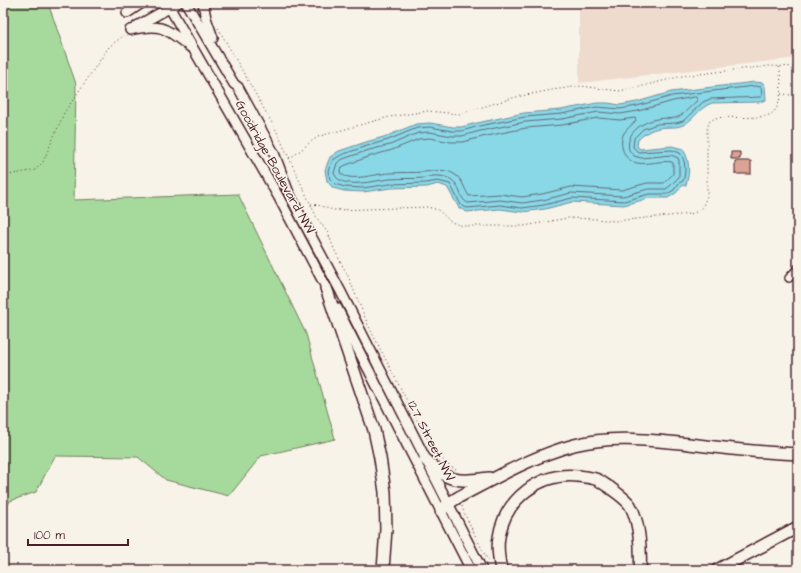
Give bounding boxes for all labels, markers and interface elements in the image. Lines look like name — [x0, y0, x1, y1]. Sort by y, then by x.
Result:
street label: Goodridge Boulevard NW — [230, 97, 320, 238]
street label: 127 Street NW — [403, 398, 459, 485]
scale bar — [28, 521, 128, 547]
text: 100 m — [34, 527, 65, 544]

